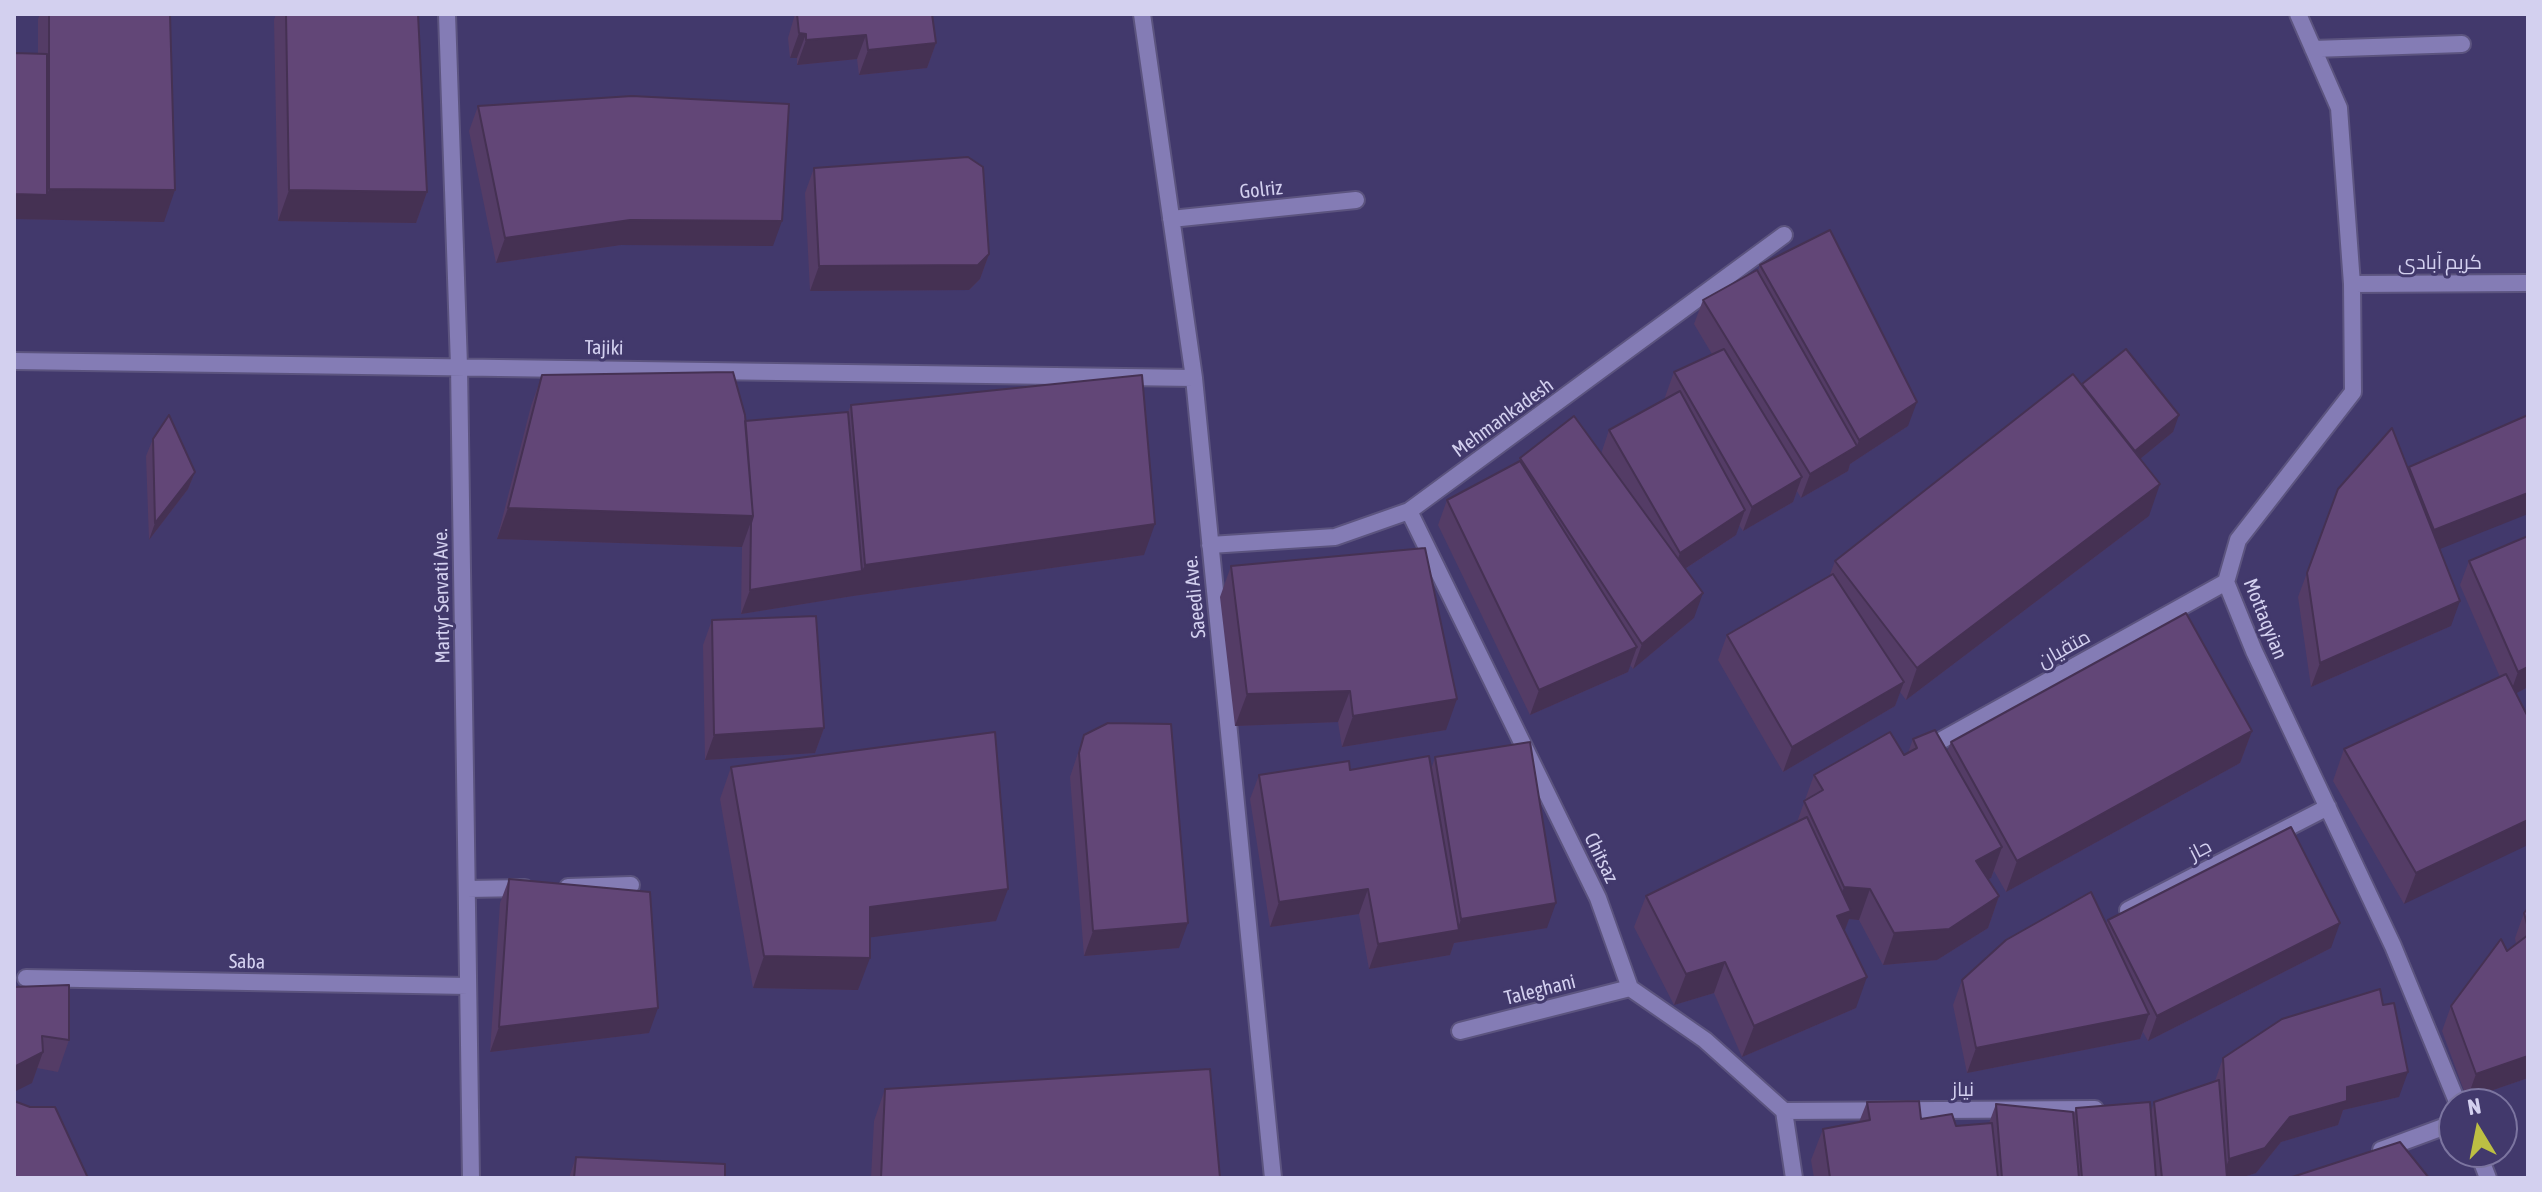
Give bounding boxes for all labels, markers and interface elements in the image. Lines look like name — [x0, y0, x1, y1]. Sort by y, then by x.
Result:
street label: Golriz — [1238, 176, 1284, 204]
street label: کریم آبادی — [2398, 251, 2482, 275]
street label: Tajiki — [584, 336, 624, 360]
street label: Mehmankadesh — [1448, 373, 1558, 463]
street label: Martyr Servati Ave. — [429, 528, 455, 664]
street label: Saeedi Ave. — [1179, 554, 1211, 640]
street label: Mottaqyian — [2238, 575, 2292, 663]
street label: متقیان — [2033, 625, 2095, 673]
street label: Chitsaz — [1579, 829, 1623, 887]
street label: جاز — [2185, 834, 2215, 866]
street label: Saba — [229, 950, 265, 974]
street label: Taleghani — [1502, 970, 1578, 1010]
street label: نیاز — [1952, 1078, 1974, 1102]
north arrow — [2438, 1088, 2518, 1168]
text: N — [2466, 1092, 2483, 1120]

